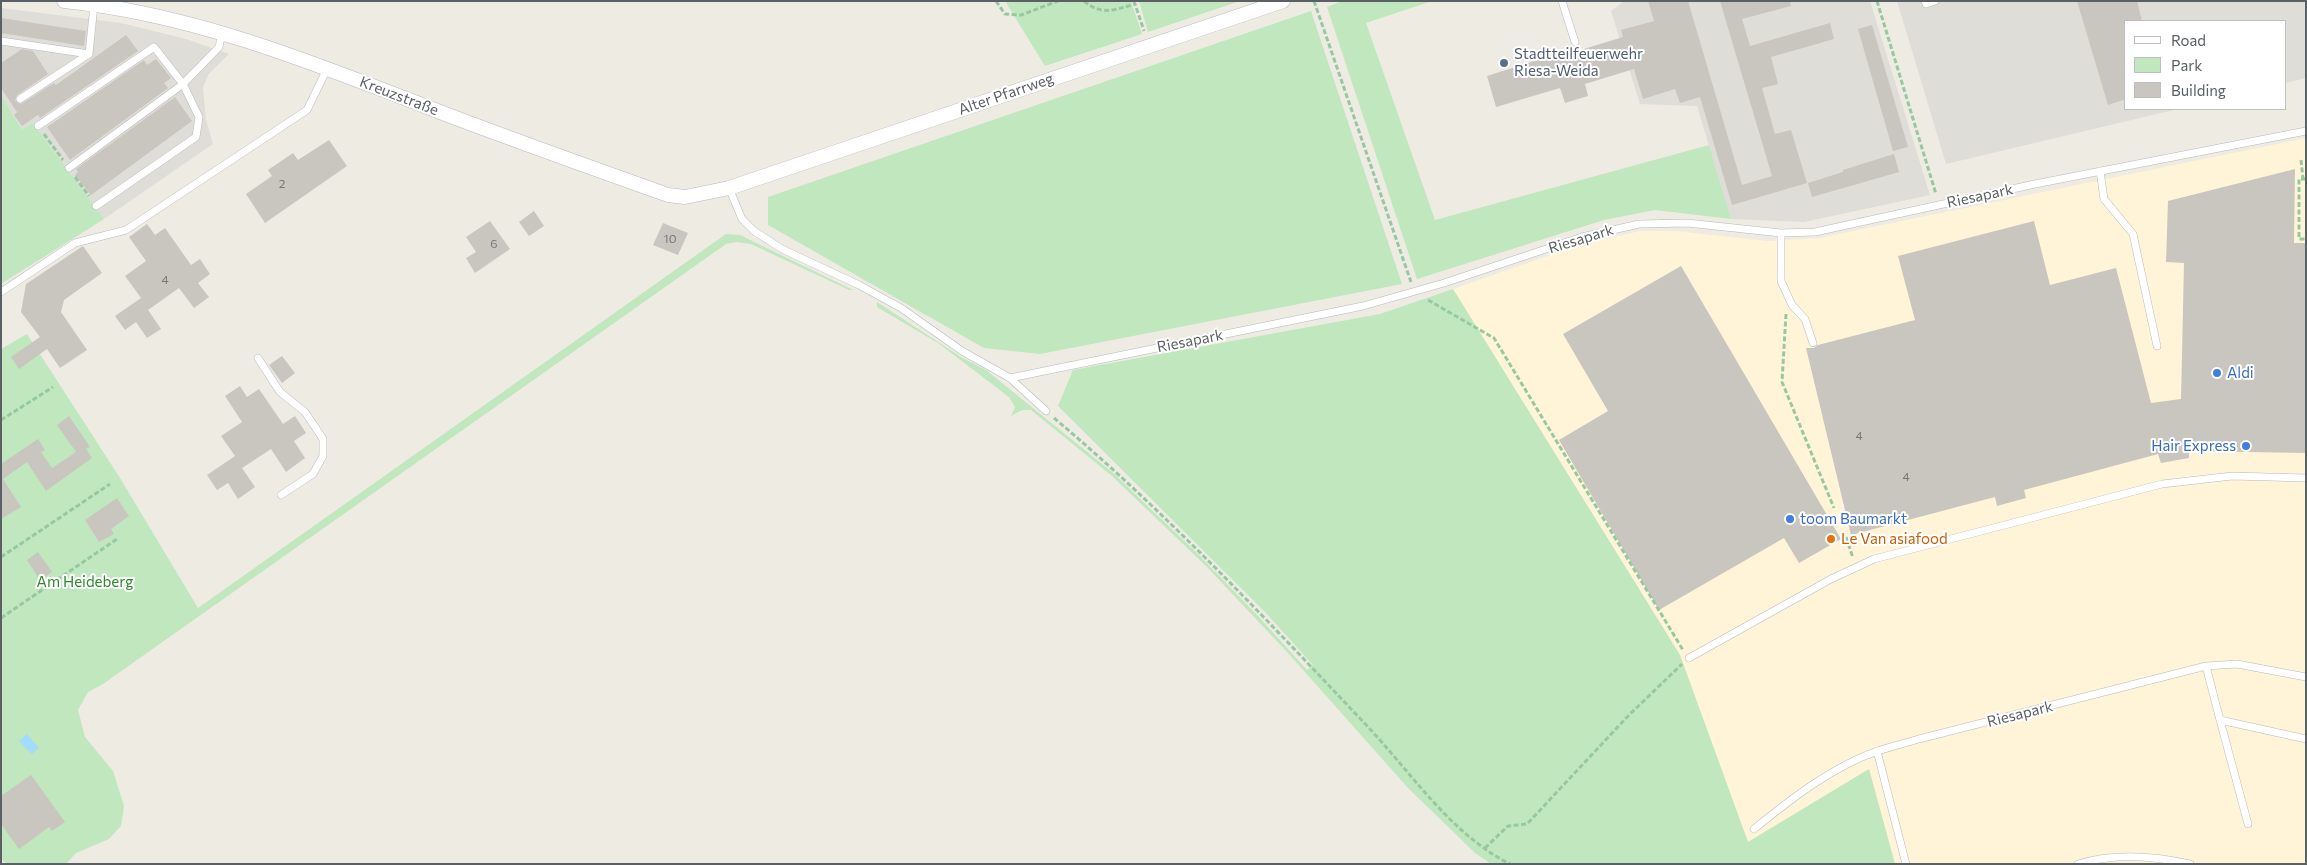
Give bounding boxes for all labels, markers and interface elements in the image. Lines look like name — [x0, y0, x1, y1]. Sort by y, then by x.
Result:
legend — [2124, 20, 2287, 110]
text: Road — [2171, 31, 2206, 49]
place label: Stadtteilfeuerwehr Riesa-Weida — [1514, 45, 1643, 80]
text: Park — [2171, 56, 2202, 74]
marker: Stadtteilfeuerwehr Riesa-Weida — [1498, 57, 1510, 69]
street label: Alter Pfarrweg — [956, 69, 1056, 119]
street label: Kreuzstraße — [357, 73, 441, 119]
text: Building — [2171, 81, 2226, 99]
house number: 2 — [279, 177, 285, 191]
street label: Riesapark — [1945, 180, 2015, 212]
street label: Riesapark — [1546, 221, 1616, 257]
house number: 10 — [664, 232, 676, 246]
house number: 6 — [490, 237, 498, 251]
house number: 4 — [161, 273, 169, 287]
street label: Riesapark — [1155, 326, 1225, 356]
place label: Aldi — [2227, 364, 2254, 382]
marker: Aldi — [2211, 367, 2223, 379]
house number: 4 — [1855, 429, 1863, 443]
place label: Hair Express — [2151, 437, 2236, 455]
marker: Hair Express — [2240, 440, 2252, 452]
house number: 4 — [1902, 470, 1910, 484]
place label: toom Baumarkt — [1800, 510, 1907, 528]
marker: toom Baumarkt — [1784, 513, 1796, 525]
place label: Le Van asiafood — [1841, 530, 1948, 548]
marker: Le Van asiafood — [1825, 533, 1837, 545]
park label: Am Heideberg — [37, 573, 133, 591]
street label: Riesapark — [1985, 697, 2055, 731]

